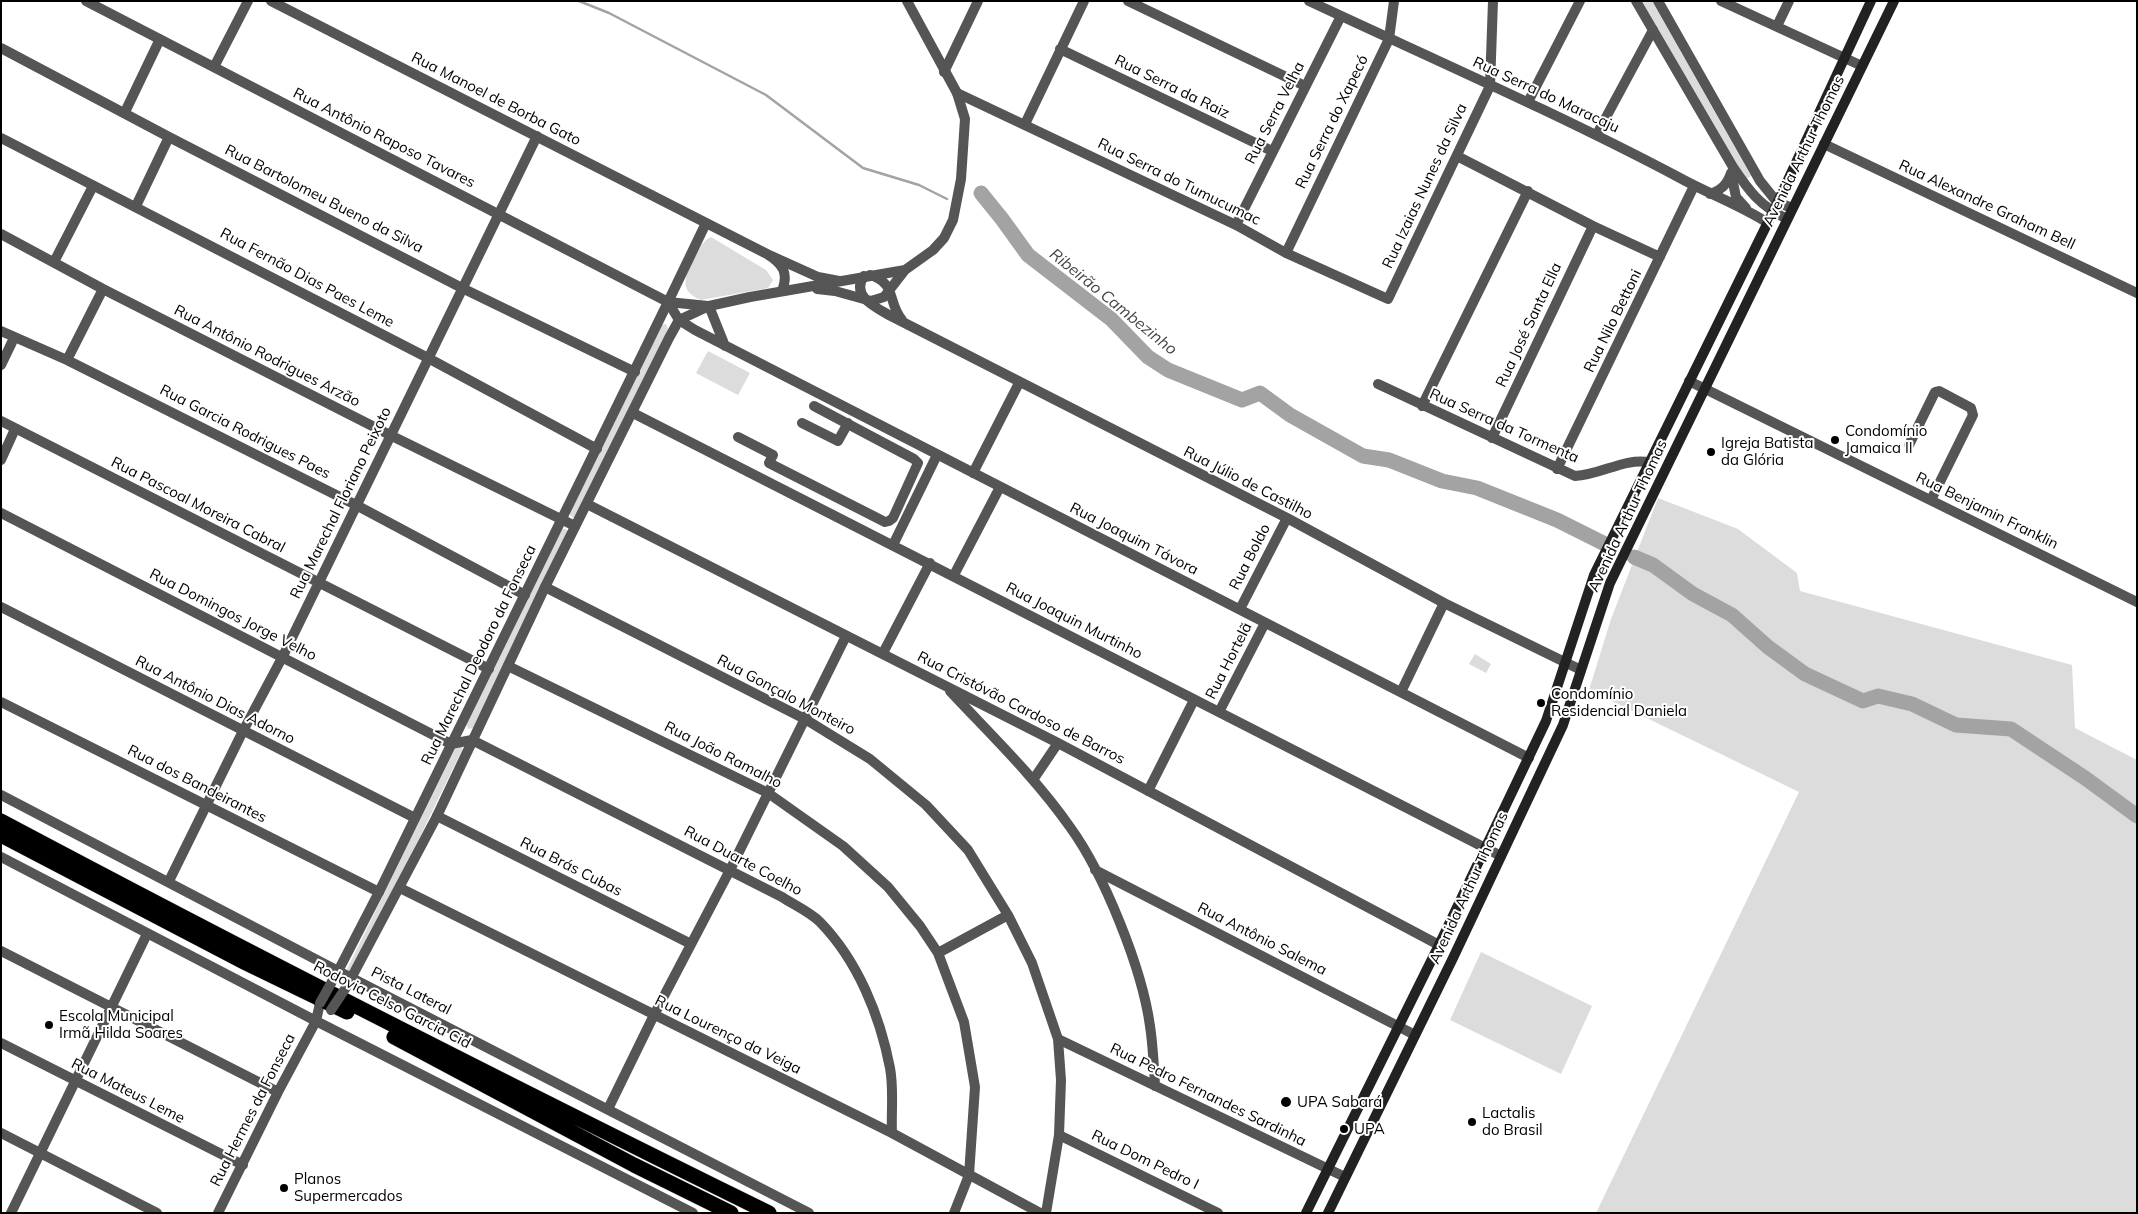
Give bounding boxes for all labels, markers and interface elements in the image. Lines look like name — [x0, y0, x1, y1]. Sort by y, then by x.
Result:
street label: Rua Manoel de Borba Gato — [408, 48, 584, 150]
street label: Rua Serra da Raiz — [1112, 51, 1232, 123]
street label: Rua Serra do Xapecó — [1292, 52, 1372, 192]
street label: Rua Serra do Maracaju — [1470, 53, 1622, 137]
street label: Rua Serra Velha — [1241, 59, 1309, 167]
street label: Avenida Arthur Thomas — [1760, 73, 1848, 229]
street label: Rua Antônio Raposo Tavares — [290, 84, 478, 192]
street label: Rua Izaias Nunes da Silva — [1379, 101, 1471, 271]
street label: Rua Serra do Tumucumac — [1095, 135, 1263, 229]
street label: Rua Bartolomeu Bueno da Silva — [222, 141, 426, 257]
street label: Rua Alexandre Graham Bell — [1896, 156, 2078, 254]
street label: Rua Fernão Dias Paes Leme — [217, 224, 397, 332]
water label: Ribeirão Cambezinho — [1045, 245, 1181, 359]
street label: Rua José Santa Ella — [1492, 260, 1566, 390]
street label: Rua Nilo Bettoni — [1580, 267, 1646, 375]
street label: Rua Antônio Rodrigues Arzão — [171, 301, 363, 411]
street label: Rua Garcia Rodrigues Paes — [157, 381, 333, 483]
street label: Rua Serra da Tormenta — [1427, 385, 1581, 467]
street label: Rua Marechal Floriano Peixoto — [287, 404, 395, 602]
place label: Condomínio Jamaica II — [1845, 422, 1927, 457]
place label: Igreja Batista da Glória — [1721, 434, 1814, 469]
marker: Condomínio Jamaica II — [1829, 434, 1841, 446]
street label: Avenida Arthur Thomas — [1585, 437, 1671, 595]
street label: Rua Júlio de Castilho — [1180, 443, 1316, 523]
marker: Igreja Batista da Glória — [1705, 446, 1717, 458]
street label: Rua Pascoal Moreira Cabral — [108, 453, 288, 557]
street label: Rua Benjamin Franklin — [1913, 469, 2061, 553]
street label: Rua Joaquim Távora — [1067, 499, 1201, 579]
street label: Rua Boldo — [1226, 521, 1274, 593]
street label: Rua Marechal Deodoro da Fonseca — [418, 542, 540, 768]
street label: Rua Domingos Jorge Velho — [147, 565, 319, 665]
street label: Rua Joaquin Murtinho — [1003, 579, 1145, 663]
street label: Rua Hortelã — [1202, 620, 1256, 702]
street label: Rua Cristóvão Cardoso de Barros — [914, 648, 1128, 768]
street label: Rua Gonçalo Monteiro — [714, 651, 858, 739]
street label: Rua Antônio Dias Adorno — [132, 652, 298, 748]
place label: Condomínio Residencial Daniela — [1551, 685, 1687, 720]
marker: Condomínio Residencial Daniela — [1535, 697, 1547, 709]
street label: Rua João Ramalho — [661, 718, 785, 792]
street label: Rua dos Bandeirantes — [125, 741, 269, 827]
street label: Avenida Arthur Thomas — [1426, 809, 1512, 967]
street label: Rua Duarte Coelho — [681, 822, 805, 900]
street label: Rua Brás Cubas — [517, 834, 625, 900]
street label: Rua Antônio Salema — [1194, 899, 1330, 979]
street label: Rodovia Celso Garcia Cid — [310, 957, 474, 1053]
street label: Pista Lateral — [368, 963, 454, 1019]
street label: Rua Lourenço da Veiga — [652, 992, 804, 1078]
place label: Escola Municipal Irmã Hilda Soares — [59, 1007, 183, 1042]
marker: Escola Municipal Irmã Hilda Soares — [43, 1019, 55, 1031]
street label: Rua Hermes da Fonseca — [207, 1031, 299, 1189]
street label: Rua Pedro Fernandes Sardinha — [1107, 1040, 1309, 1150]
street label: Rua Mateus Leme — [68, 1055, 188, 1127]
place label: UPA Sabará — [1297, 1093, 1382, 1111]
marker: UPA Sabará — [1279, 1095, 1293, 1109]
place label: Lactalis do Brasil — [1482, 1104, 1543, 1139]
marker: Lactalis do Brasil — [1466, 1116, 1478, 1128]
place label: UPA — [1354, 1120, 1385, 1138]
marker: UPA — [1338, 1123, 1350, 1135]
street label: Rua Dom Pedro I — [1088, 1126, 1202, 1194]
place label: Planos Supermercados — [294, 1170, 403, 1205]
marker: Planos Supermercados — [278, 1182, 290, 1194]

